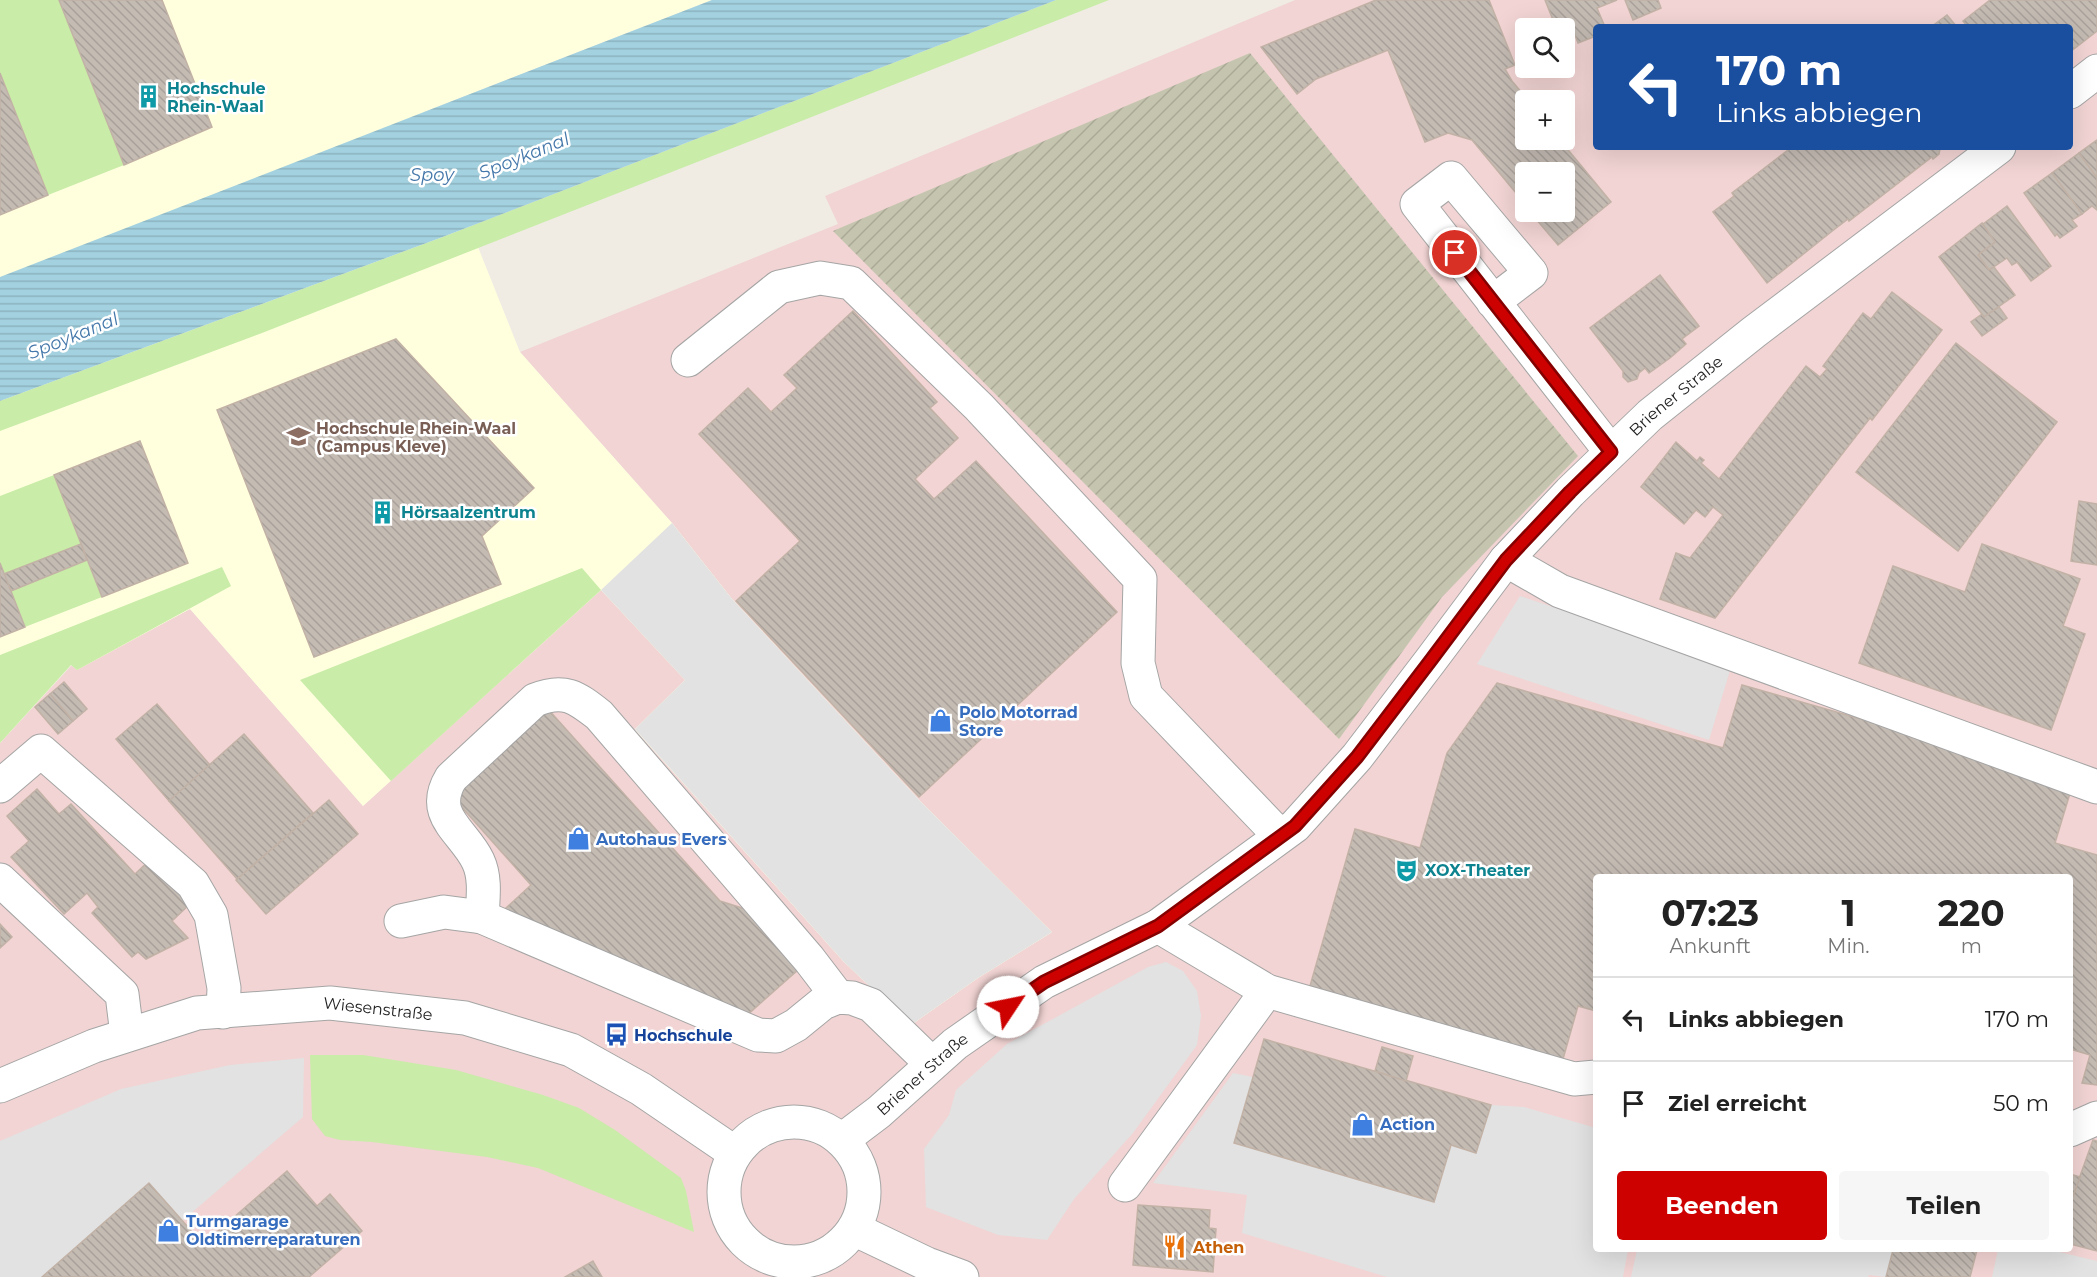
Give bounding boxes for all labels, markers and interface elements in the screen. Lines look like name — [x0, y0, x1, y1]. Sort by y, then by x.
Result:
map controls — [1515, 18, 1575, 222]
button: search — [1515, 18, 1575, 78]
text: 170 m — [1716, 44, 1842, 96]
icon: left — [1617, 48, 1695, 126]
place label: Hochschule Rhein-Waal — [167, 79, 266, 116]
building icon: Hochschule Rhein-Waal — [136, 84, 162, 110]
button: + — [1515, 90, 1575, 150]
text: Links abbiegen — [1716, 96, 1923, 129]
water label: Spoykanal — [475, 128, 573, 184]
button: − — [1515, 162, 1575, 222]
water label: Spoy — [410, 164, 455, 186]
pin — [1429, 227, 1480, 278]
icon: arrive — [1438, 236, 1471, 269]
water label: Spoykanal — [24, 308, 122, 364]
street label: Briener Straße — [1625, 352, 1727, 440]
place label: Hochschule Rhein-Waal (Campus Kleve) — [316, 419, 516, 456]
school or university icon: Hochschule Rhein-Waal (Campus Kleve) — [285, 424, 311, 450]
building icon: Hörsaalzentrum — [370, 499, 396, 525]
place label: Hörsaalzentrum — [401, 503, 536, 522]
place label: Polo Motorrad Store — [959, 703, 1078, 740]
shop icon: Polo Motorrad Store — [928, 708, 954, 734]
shop icon: Autohaus Evers — [565, 826, 591, 852]
place label: Autohaus Evers — [595, 830, 727, 849]
theatre icon: XOX-Theater — [1394, 857, 1420, 883]
place label: XOX-Theater — [1425, 861, 1530, 880]
text: 07:23 — [1661, 891, 1759, 935]
text: 1 — [1841, 891, 1856, 935]
text: 220 — [1938, 891, 2005, 935]
text: Ankunft — [1669, 934, 1751, 958]
text: Min. — [1827, 934, 1870, 958]
text: m — [1961, 934, 1982, 958]
position arrow — [976, 975, 1040, 1039]
street label: Wiesenstraße — [322, 993, 434, 1024]
icon: left — [1617, 1003, 1650, 1036]
text: Links abbiegen — [1668, 1006, 1844, 1033]
text: 170 m — [1985, 1006, 2049, 1033]
bus stop icon: Hochschule — [603, 1022, 629, 1048]
place label: Hochschule — [634, 1026, 733, 1045]
street label: Briener Straße — [873, 1029, 972, 1120]
icon: arrive — [1617, 1087, 1650, 1120]
text: Ziel erreicht — [1668, 1090, 1807, 1117]
text: 50 m — [1993, 1090, 2049, 1117]
shop icon: Action — [1349, 1111, 1375, 1137]
place label: Action — [1379, 1115, 1435, 1134]
button: Beenden — [1617, 1171, 1827, 1240]
button: Teilen — [1839, 1171, 2049, 1240]
place label: Turmgarage Oldtimerreparaturen — [186, 1212, 361, 1249]
shop icon: Turmgarage Oldtimerreparaturen — [155, 1217, 181, 1243]
restaurant icon: Athen — [1162, 1234, 1188, 1260]
place label: Athen — [1192, 1238, 1244, 1257]

